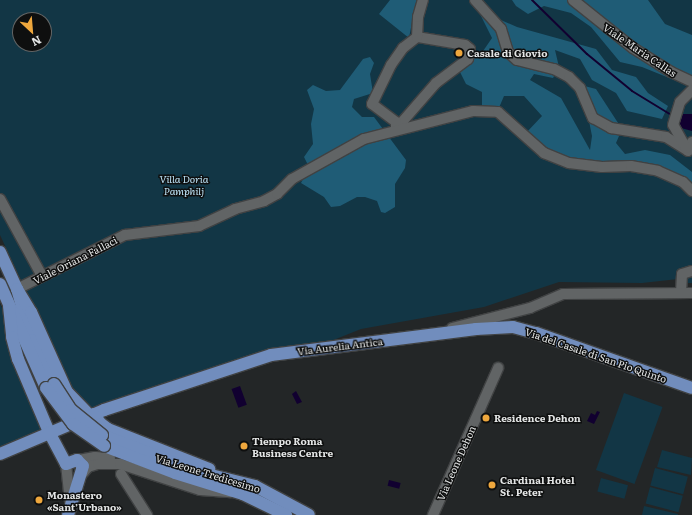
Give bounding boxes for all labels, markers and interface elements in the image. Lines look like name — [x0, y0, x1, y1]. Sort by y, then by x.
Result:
north arrow — [12, 12, 52, 52]
street label: Viale Maria Callas — [601, 21, 679, 79]
text: N — [29, 33, 44, 51]
place label: Casale di Giovio — [467, 47, 547, 59]
marker: Casale di Giovio — [454, 48, 464, 58]
park label: Villa Doria Pamphilj — [159, 172, 209, 196]
street label: Viale Oriana Fallaci — [31, 234, 119, 286]
street label: Via del Casale di San Pio Quinto — [524, 325, 668, 385]
street label: Via Aurelia Antica — [296, 335, 384, 357]
place label: Residence Dehon — [494, 412, 581, 424]
marker: Residence Dehon — [481, 413, 491, 423]
street label: Via Leone Dehon — [434, 424, 478, 502]
place label: Tiempo Roma Business Centre — [252, 434, 333, 458]
marker: Tiempo Roma Business Centre — [239, 441, 249, 451]
street label: Via Leone Tredicesimo — [154, 451, 262, 495]
place label: Cardinal Hotel St. Peter — [500, 473, 575, 496]
marker: Cardinal Hotel St. Peter — [487, 480, 497, 490]
place label: Monastero «Sant’Urbano» — [47, 488, 122, 512]
marker: Monastero «Sant’Urbano» — [34, 495, 44, 505]

